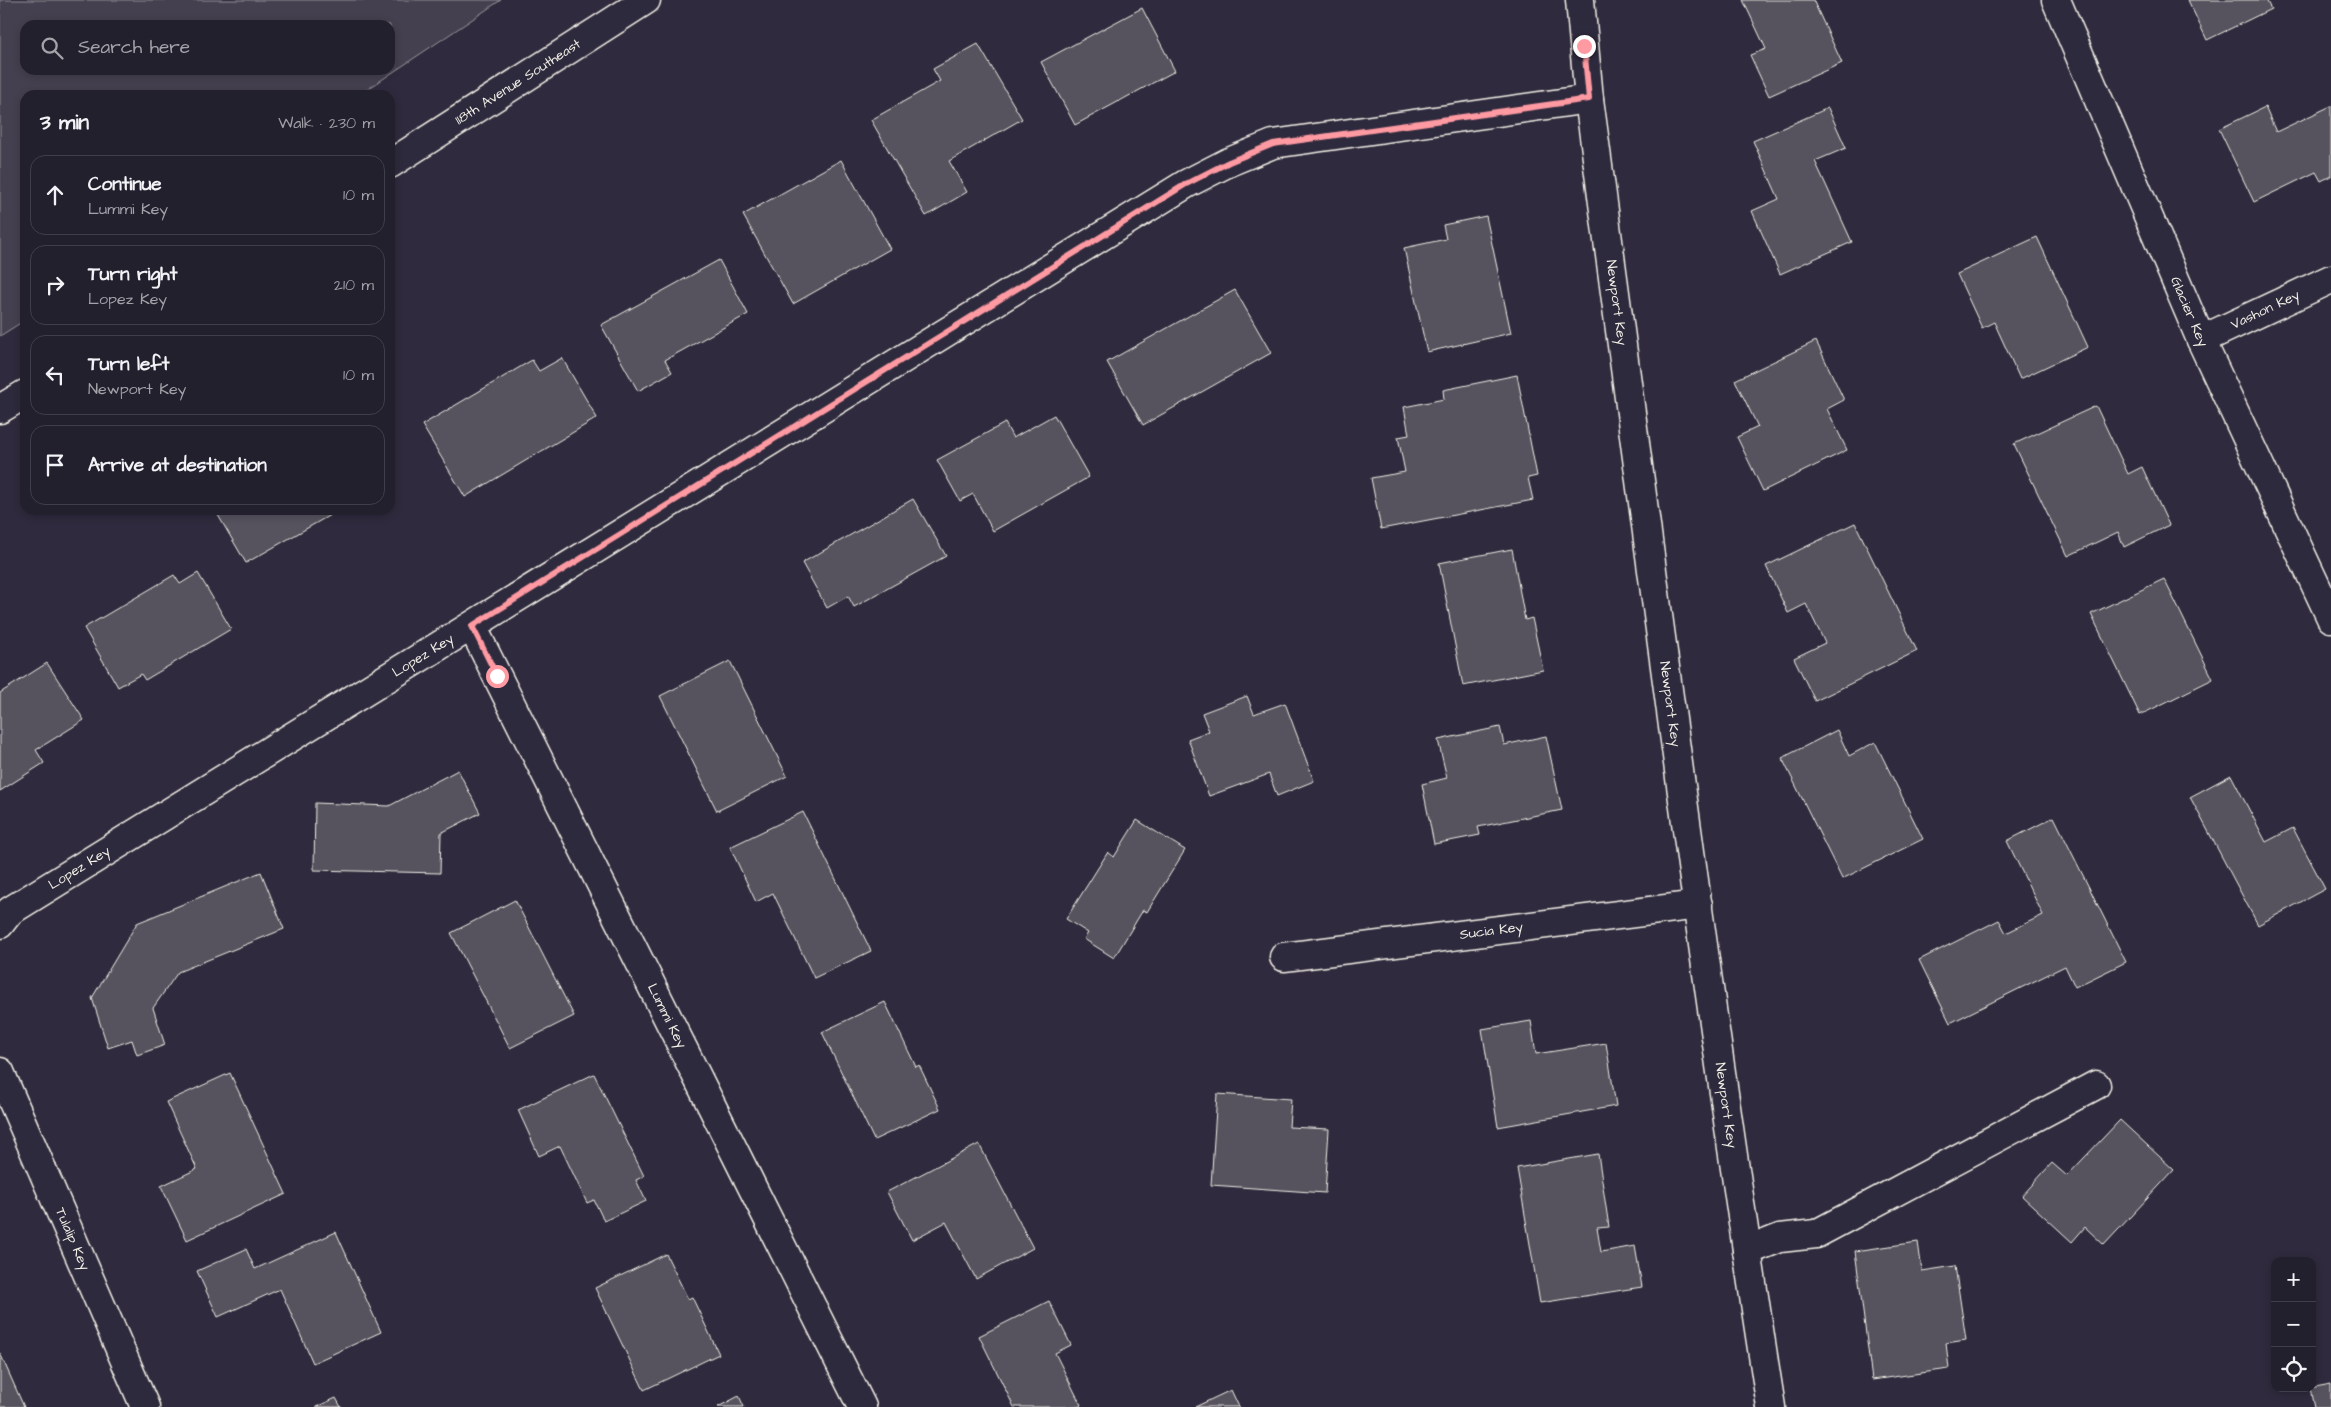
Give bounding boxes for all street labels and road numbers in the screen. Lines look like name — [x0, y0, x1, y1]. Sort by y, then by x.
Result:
street label: 118th Avenue Southeast — [451, 34, 585, 130]
street label: Newport Key — [1601, 259, 1632, 347]
street label: Glacier Key — [2165, 274, 2213, 351]
street label: Vashon Key — [2227, 285, 2303, 335]
street label: Lopez Key — [388, 629, 458, 682]
street label: Newport Key — [1654, 660, 1686, 749]
street label: Lopez Key — [45, 841, 114, 895]
street label: Sucia Key — [1459, 917, 1524, 945]
street label: Lummi Key — [642, 980, 692, 1052]
street label: Newport Key — [1710, 1061, 1742, 1150]
street label: Tulalip Key — [50, 1204, 95, 1274]

